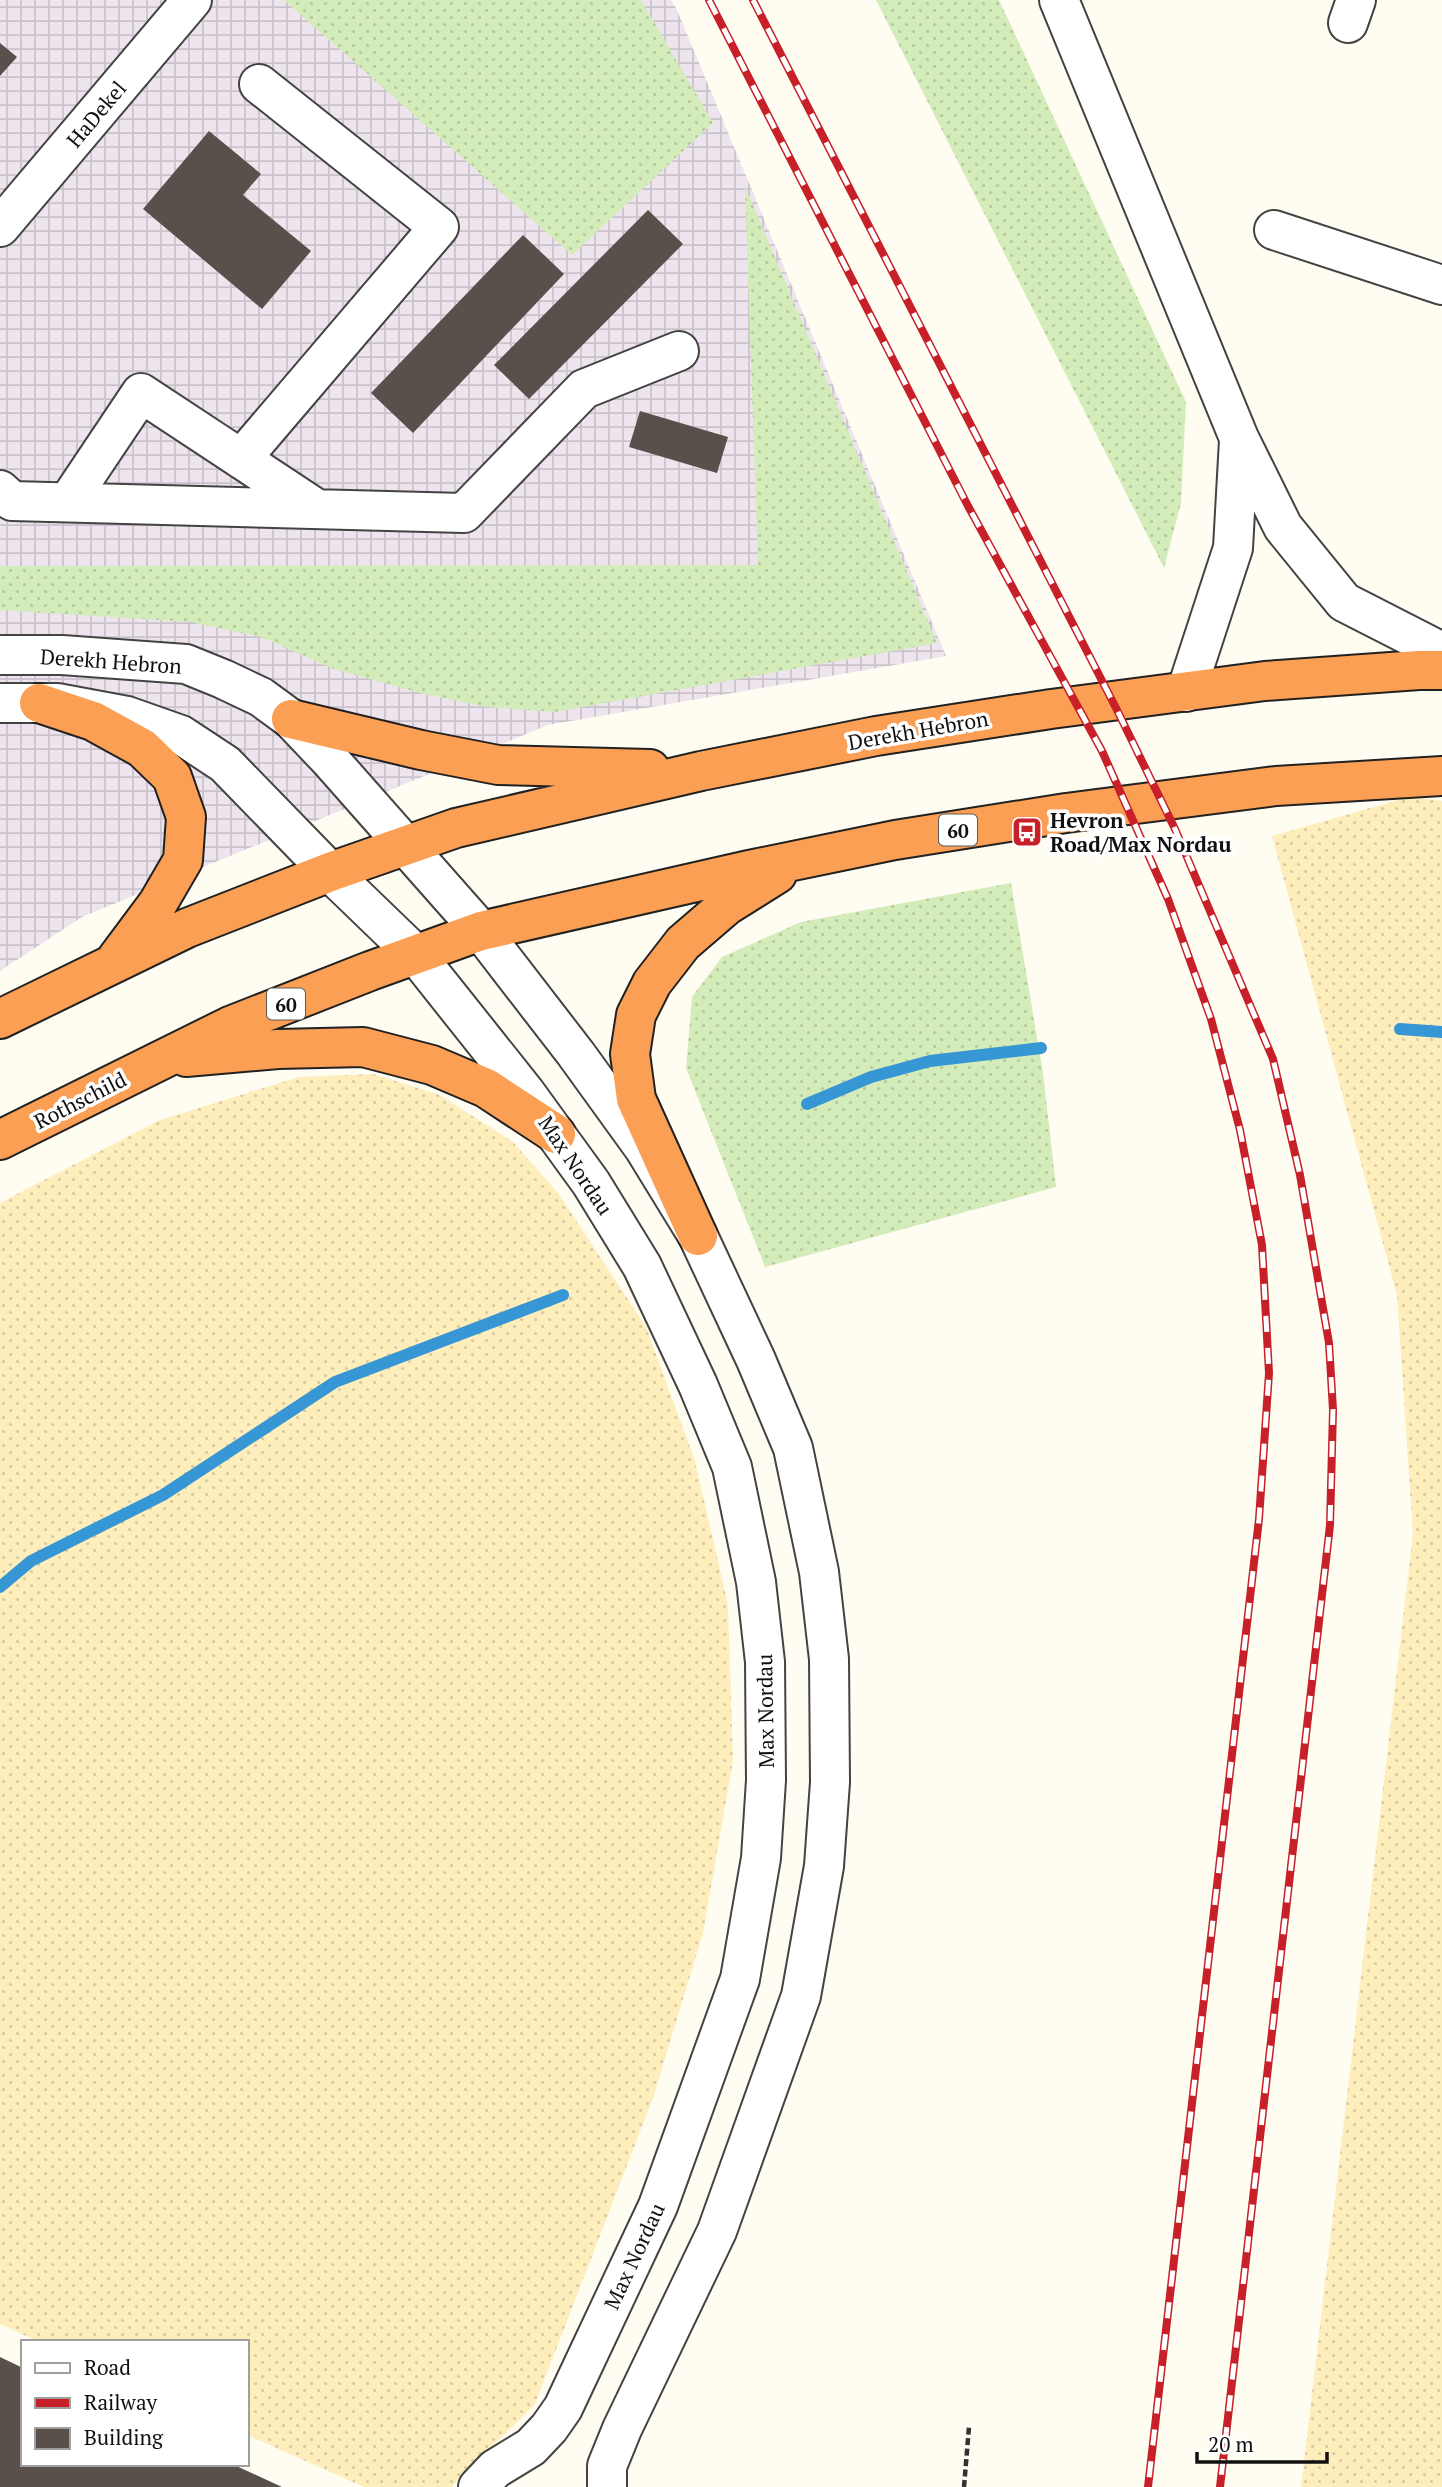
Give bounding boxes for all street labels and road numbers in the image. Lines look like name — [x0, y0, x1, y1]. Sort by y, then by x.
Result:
street label: HaDekel — [60, 75, 132, 153]
street label: Derekh Hebron — [39, 642, 183, 680]
street label: Derekh Hebron — [846, 704, 991, 756]
road number: 60 — [939, 814, 977, 846]
road number: 60 — [267, 988, 305, 1020]
street label: Rothschild — [29, 1065, 131, 1135]
street label: Max Nordau — [532, 1110, 620, 1220]
street label: Max Nordau — [750, 1654, 780, 1768]
street label: Max Nordau — [597, 2198, 671, 2314]

